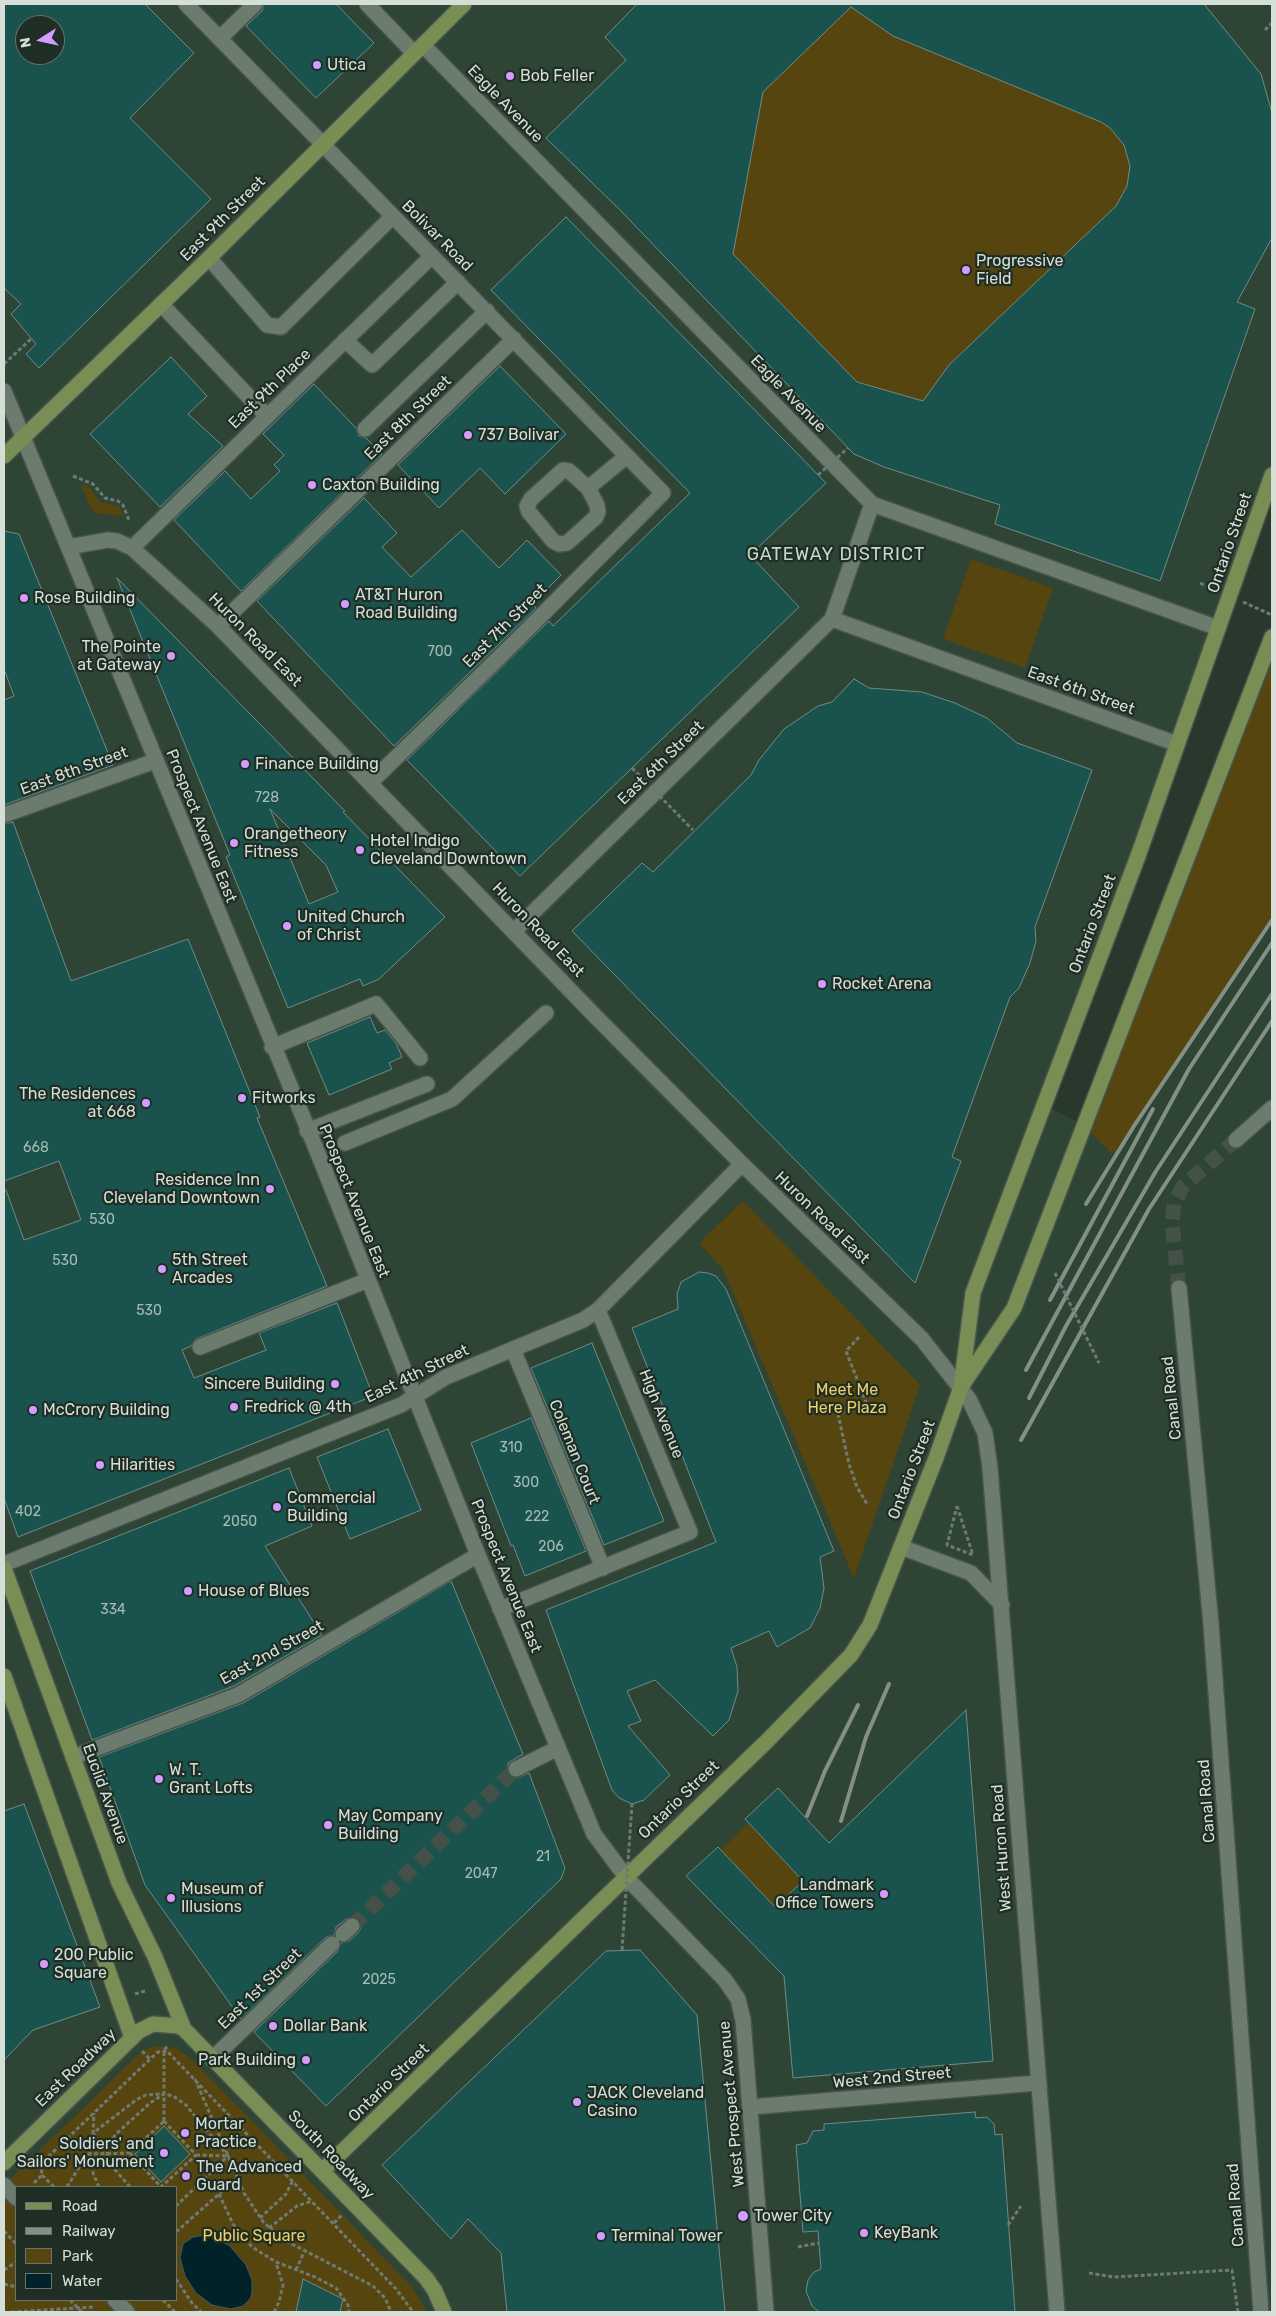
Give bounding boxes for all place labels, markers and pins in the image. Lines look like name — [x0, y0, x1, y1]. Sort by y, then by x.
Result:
place label: Utica — [327, 55, 366, 75]
marker: Utica — [311, 59, 323, 71]
place label: Bob Feller — [520, 66, 594, 86]
marker: Bob Feller — [504, 70, 516, 82]
place label: Progressive Field — [976, 251, 1064, 289]
marker: Progressive Field — [960, 264, 972, 276]
place label: 737 Bolivar — [478, 425, 559, 445]
marker: 737 Bolivar — [462, 429, 474, 441]
place label: Caxton Building — [322, 475, 440, 495]
marker: Caxton Building — [306, 479, 318, 491]
place label: AT&T Huron Road Building — [355, 585, 458, 623]
place label: Rose Building — [34, 588, 135, 608]
marker: Rose Building — [18, 592, 30, 604]
marker: AT&T Huron Road Building — [339, 598, 351, 610]
place label: The Pointe at Gateway — [77, 637, 161, 675]
marker: The Pointe at Gateway — [165, 650, 177, 662]
place label: Finance Building — [255, 754, 379, 774]
marker: Finance Building — [239, 758, 251, 770]
place label: Orangetheory Fitness — [244, 824, 347, 862]
place label: Hotel Indigo Cleveland Downtown — [370, 831, 527, 869]
marker: Orangetheory Fitness — [228, 837, 240, 849]
marker: Hotel Indigo Cleveland Downtown — [354, 844, 366, 856]
place label: United Church of Christ — [297, 907, 405, 945]
marker: United Church of Christ — [281, 920, 293, 932]
place label: Rocket Arena — [832, 974, 931, 994]
marker: Rocket Arena — [816, 978, 828, 990]
place label: The Residences at 668 — [19, 1084, 136, 1122]
place label: Fitworks — [252, 1088, 316, 1108]
marker: Fitworks — [236, 1092, 248, 1104]
marker: The Residences at 668 — [140, 1097, 152, 1109]
place label: Residence Inn Cleveland Downtown — [103, 1170, 260, 1208]
marker: Residence Inn Cleveland Downtown — [264, 1183, 276, 1195]
place label: 5th Street Arcades — [172, 1250, 248, 1288]
marker: 5th Street Arcades — [156, 1263, 168, 1275]
place label: Sincere Building — [204, 1374, 325, 1394]
marker: Sincere Building — [329, 1378, 341, 1390]
place label: Fredrick @ 4th — [244, 1397, 352, 1417]
place label: McCrory Building — [43, 1400, 170, 1420]
marker: Fredrick @ 4th — [228, 1401, 240, 1413]
marker: McCrory Building — [27, 1404, 39, 1416]
place label: Hilarities — [110, 1455, 175, 1475]
marker: Hilarities — [94, 1459, 106, 1471]
place label: Commercial Building — [287, 1488, 376, 1526]
marker: Commercial Building — [271, 1501, 283, 1513]
place label: House of Blues — [198, 1581, 310, 1601]
marker: House of Blues — [182, 1585, 194, 1597]
place label: W. T. Grant Lofts — [169, 1760, 253, 1798]
marker: W. T. Grant Lofts — [153, 1773, 165, 1785]
place label: May Company Building — [338, 1806, 443, 1844]
marker: May Company Building — [322, 1819, 334, 1831]
place label: Landmark Office Towers — [775, 1875, 874, 1913]
place label: Museum of Illusions — [181, 1879, 263, 1917]
marker: Landmark Office Towers — [878, 1888, 890, 1900]
marker: Museum of Illusions — [165, 1892, 177, 1904]
place label: 200 Public Square — [54, 1945, 134, 1983]
marker: 200 Public Square — [38, 1958, 50, 1970]
place label: Dollar Bank — [283, 2016, 367, 2036]
marker: Dollar Bank — [267, 2020, 279, 2032]
place label: Park Building — [198, 2050, 296, 2070]
marker: Park Building — [300, 2054, 312, 2066]
place label: JACK Cleveland Casino — [587, 2083, 704, 2121]
marker: JACK Cleveland Casino — [571, 2096, 583, 2108]
place label: Mortar Practice — [195, 2114, 257, 2152]
marker: Mortar Practice — [179, 2127, 191, 2139]
place label: Soldiers' and Sailors' Monument — [17, 2134, 154, 2172]
marker: Soldiers' and Sailors' Monument — [158, 2147, 170, 2159]
place label: The Advanced Guard — [196, 2157, 302, 2195]
marker: The Advanced Guard — [180, 2170, 192, 2182]
place label: Tower City — [754, 2206, 832, 2226]
marker: Tower City — [736, 2209, 750, 2223]
place label: KeyBank — [874, 2223, 938, 2243]
place label: Terminal Tower — [611, 2226, 723, 2246]
marker: KeyBank — [858, 2227, 870, 2239]
marker: Terminal Tower — [595, 2230, 607, 2242]

